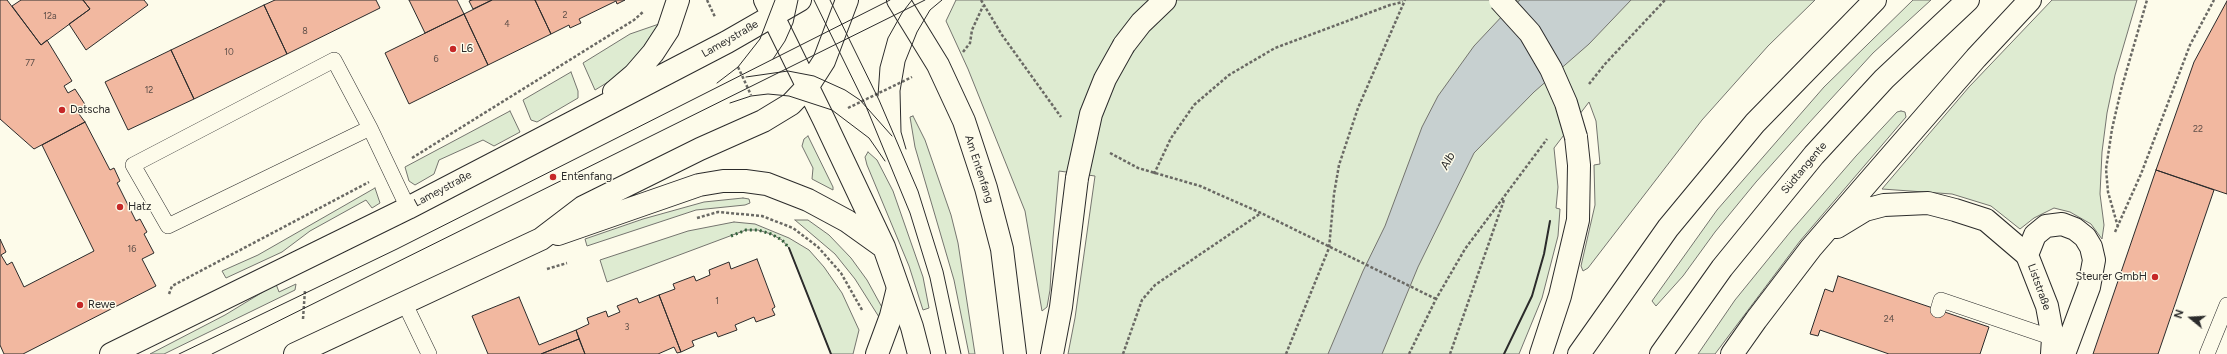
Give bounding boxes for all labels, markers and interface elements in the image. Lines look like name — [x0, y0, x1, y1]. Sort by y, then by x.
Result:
house number: 2 — [562, 10, 568, 20]
house number: 12a — [43, 11, 57, 21]
street label: Lameystraße — [699, 17, 761, 61]
house number: 4 — [504, 19, 510, 29]
house number: 8 — [302, 26, 308, 36]
place label: L6 — [461, 42, 473, 56]
marker: L6 — [448, 44, 458, 54]
house number: 10 — [224, 47, 234, 57]
house number: 6 — [433, 54, 439, 64]
house number: 77 — [25, 58, 35, 68]
house number: 12 — [145, 85, 153, 95]
place label: Datscha — [70, 103, 110, 117]
marker: Datscha — [57, 105, 67, 115]
house number: 22 — [2193, 124, 2203, 134]
street label: Am Entenfang — [962, 133, 996, 205]
street label: Südtangente — [1778, 139, 1830, 197]
water label: Alb — [1438, 150, 1458, 172]
street label: Lameystraße — [412, 168, 474, 210]
place label: Entenfang — [561, 170, 612, 184]
marker: Entenfang — [548, 172, 558, 182]
place label: Hatz — [128, 200, 151, 214]
marker: Hatz — [115, 202, 125, 212]
house number: 16 — [128, 244, 136, 254]
street label: Liststraße — [2025, 262, 2053, 312]
place label: Steurer GmbH — [2075, 270, 2147, 284]
marker: Steurer GmbH — [2150, 272, 2160, 282]
house number: 1 — [715, 296, 719, 306]
place label: Rewe — [88, 298, 115, 312]
north arrow — [2171, 298, 2211, 338]
marker: Rewe — [75, 300, 85, 310]
text: N — [2172, 308, 2187, 320]
house number: 24 — [1884, 314, 1894, 324]
house number: 3 — [625, 322, 629, 332]

